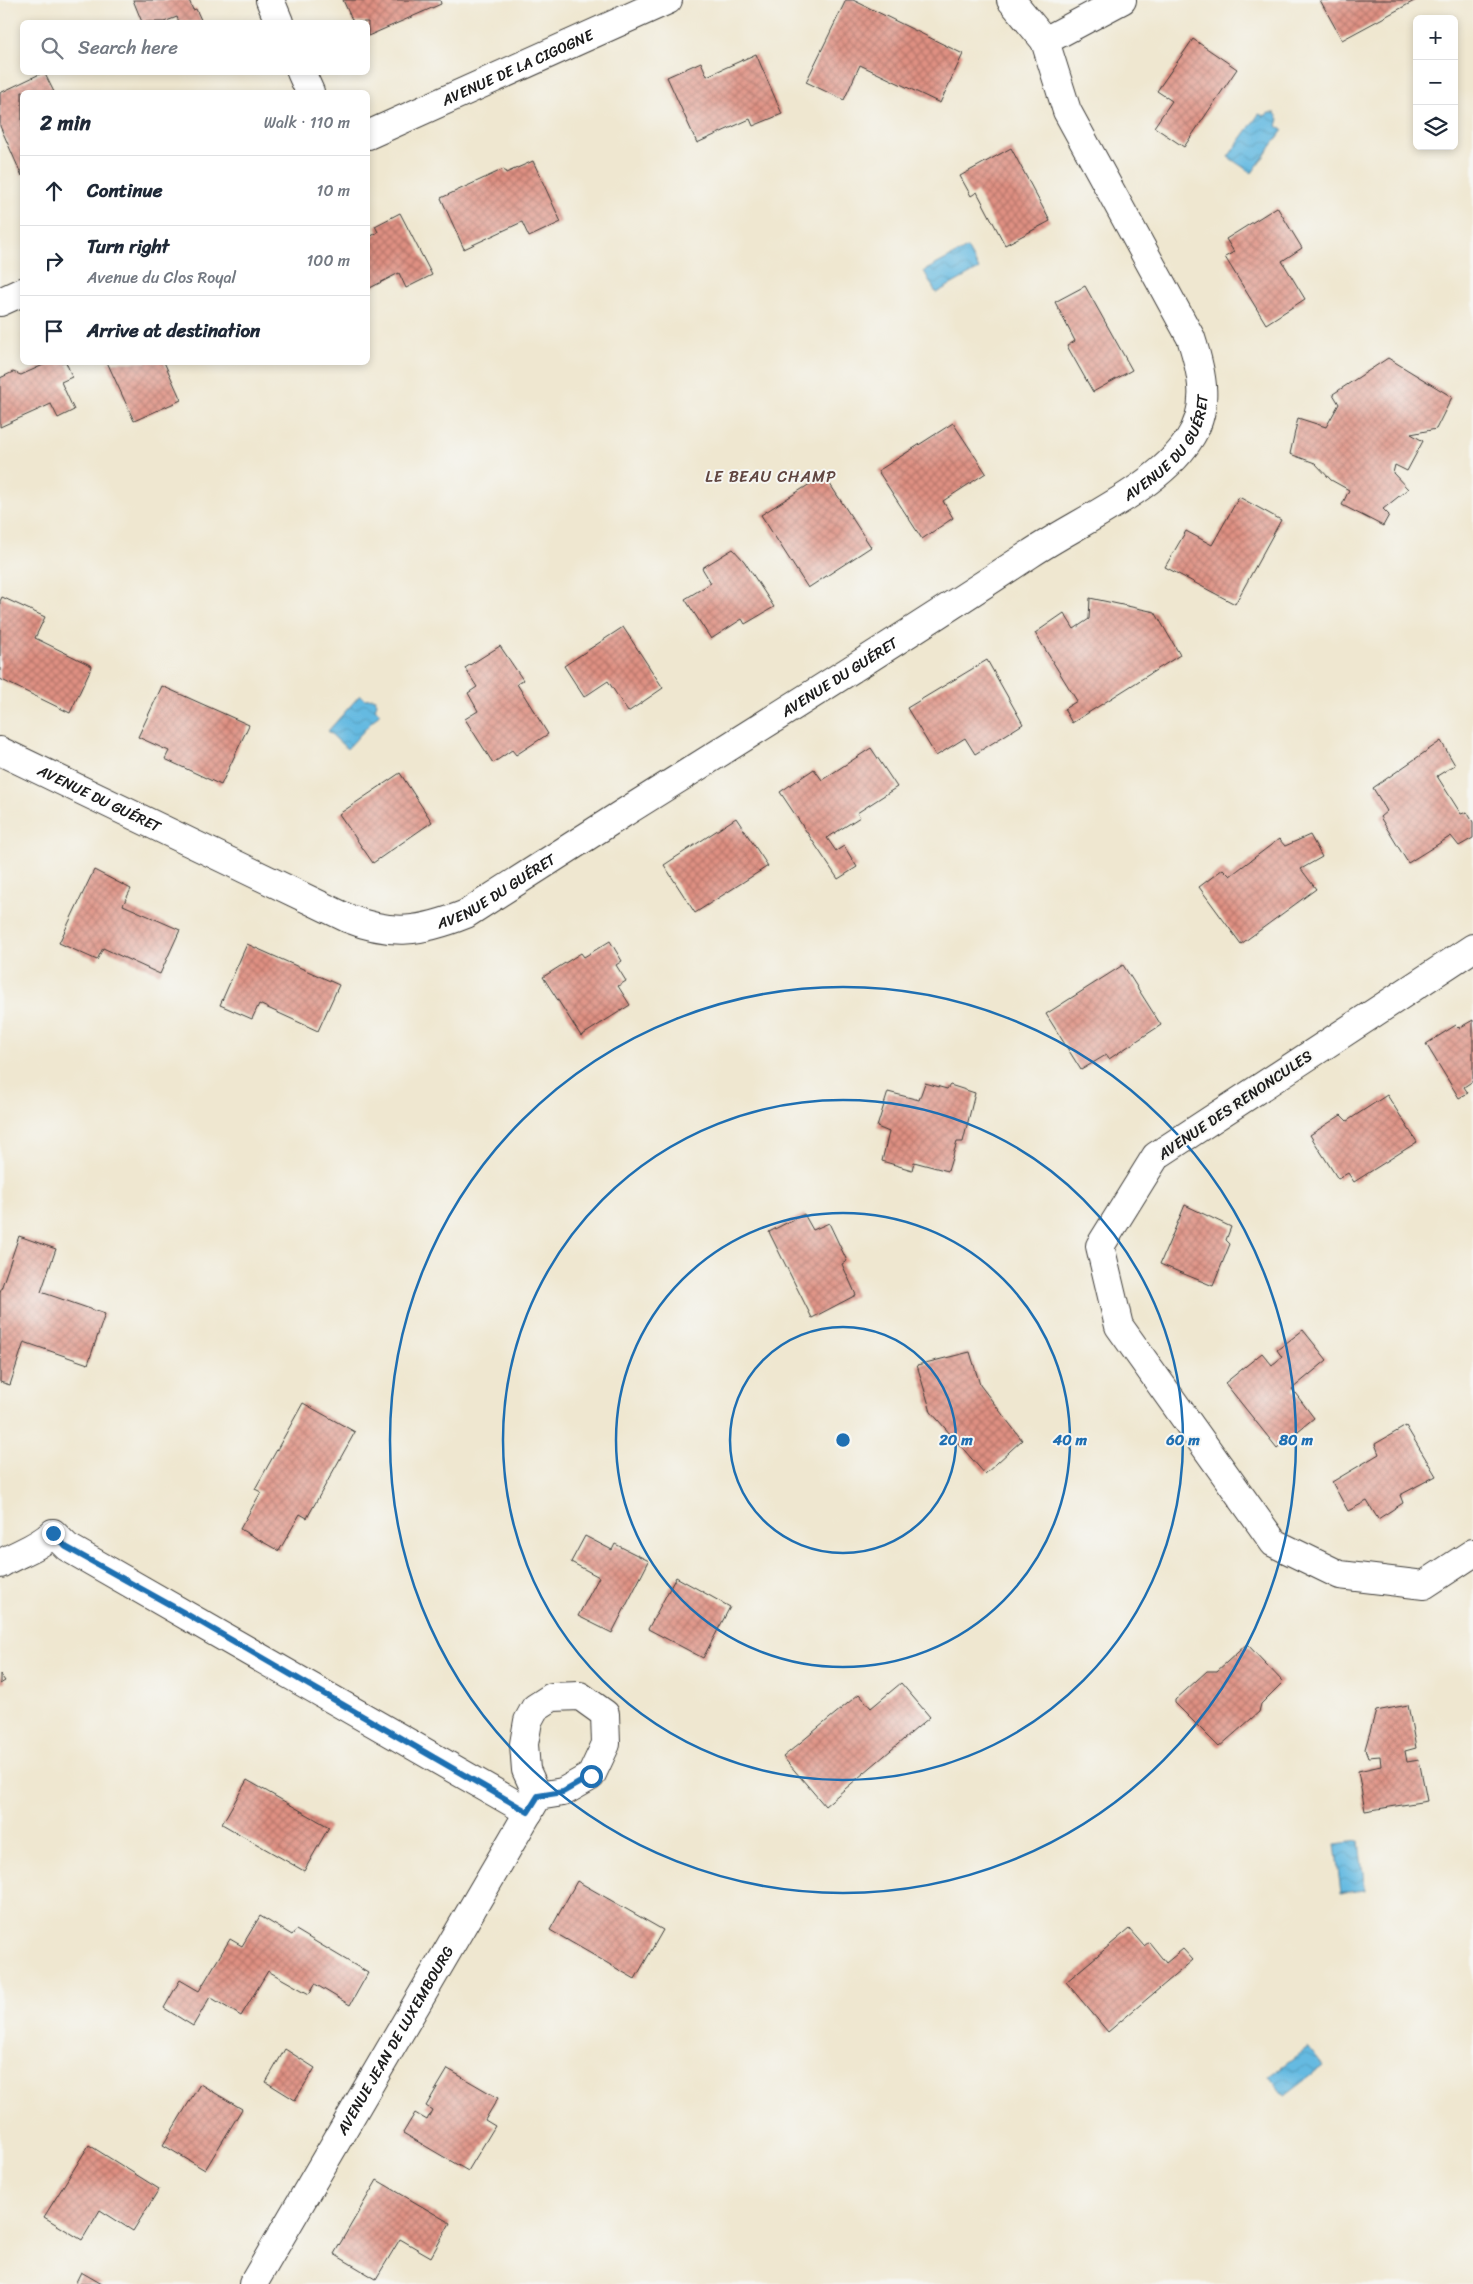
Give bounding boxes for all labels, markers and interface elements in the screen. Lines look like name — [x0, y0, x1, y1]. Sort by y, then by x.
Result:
map controls — [1413, 15, 1458, 150]
button: + — [1413, 15, 1458, 60]
search box — [20, 20, 370, 75]
street label: AVENUE DE LA CIGOGNE — [437, 22, 599, 114]
text: Search here — [78, 31, 178, 64]
icon: search — [38, 34, 66, 62]
button: − — [1413, 60, 1458, 105]
text: 2 min — [40, 104, 91, 142]
button: layers — [1413, 105, 1458, 150]
text: Walk · 110 m — [264, 108, 350, 137]
text: Continue — [87, 174, 163, 207]
text: 10 m — [317, 176, 350, 205]
icon: ahead — [40, 177, 68, 205]
text: Turn right — [87, 230, 169, 263]
text: 100 m — [306, 246, 350, 275]
icon: right — [40, 247, 68, 275]
text: Avenue du Clos Royal — [87, 263, 236, 292]
text: Arrive at destination — [87, 314, 260, 347]
icon: arrive — [40, 317, 68, 345]
street label: AVENUE DU GUÉRET — [1117, 392, 1215, 508]
district label: LE BEAU CHAMP — [705, 462, 837, 491]
street label: AVENUE DU GUÉRET — [775, 629, 904, 725]
street label: AVENUE DU GUÉRET — [32, 757, 167, 840]
street label: AVENUE DU GUÉRET — [433, 846, 562, 937]
street label: AVENUE DES RENONCULES — [1151, 1043, 1318, 1167]
text: 20 m — [938, 1427, 973, 1453]
text: 40 m — [1052, 1427, 1088, 1453]
text: 60 m — [1165, 1427, 1200, 1453]
text: 80 m — [1278, 1427, 1313, 1453]
centre of rings — [834, 1431, 852, 1449]
route end — [42, 1522, 65, 1545]
route start — [580, 1765, 603, 1788]
street label: AVENUE JEAN DE LUXEMBOURG — [329, 1941, 461, 2141]

